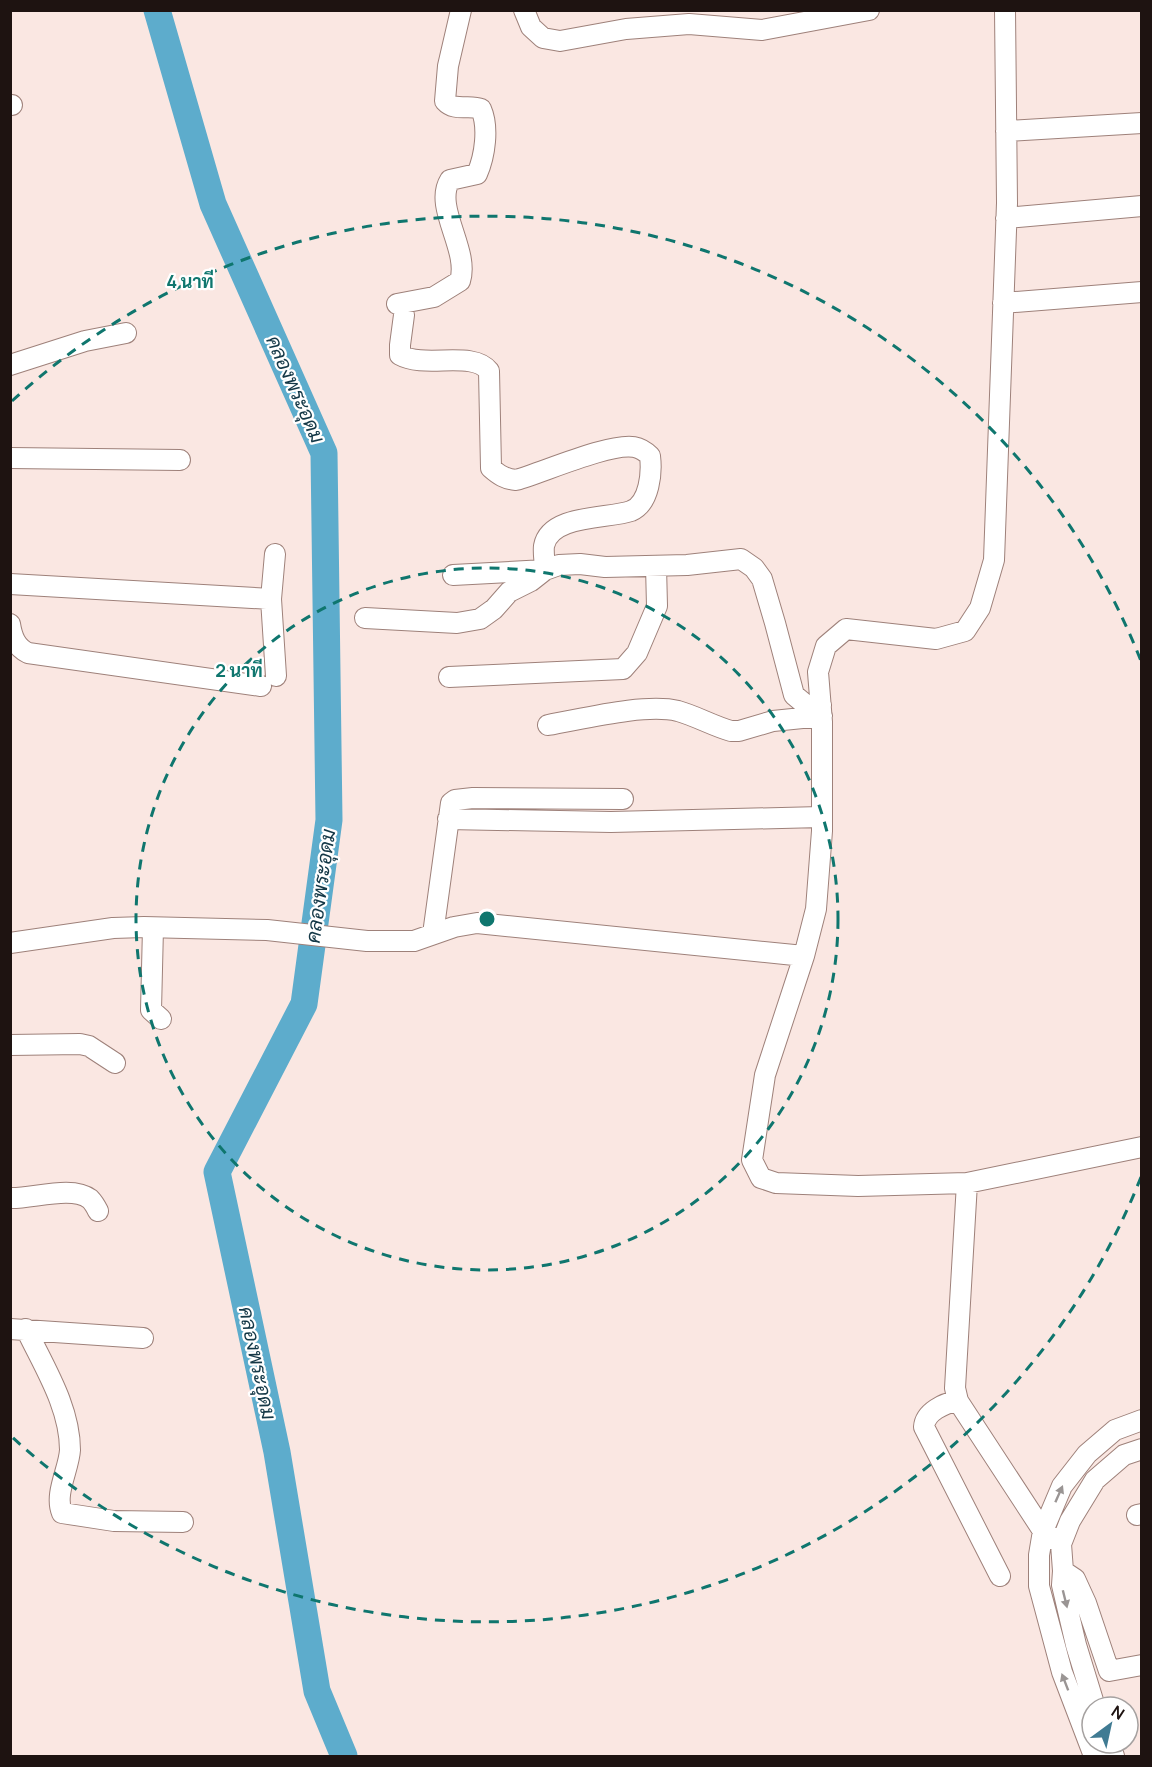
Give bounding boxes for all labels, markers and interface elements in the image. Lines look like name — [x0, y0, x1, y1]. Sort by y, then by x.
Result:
text: 4 นาที — [166, 269, 214, 293]
water label: คลองพระอุดม — [259, 331, 332, 447]
text: 2 นาที — [215, 658, 263, 682]
water label: คลองพระอุดม — [299, 827, 342, 945]
centre of rings — [477, 909, 497, 929]
water label: คลองพระอุดม — [232, 1304, 283, 1422]
one-way arrow — [1054, 1485, 1064, 1503]
one-way arrow — [1060, 1590, 1070, 1608]
one-way arrow — [1060, 1673, 1070, 1691]
north arrow — [1080, 1695, 1140, 1755]
text: N — [1107, 1700, 1129, 1725]

